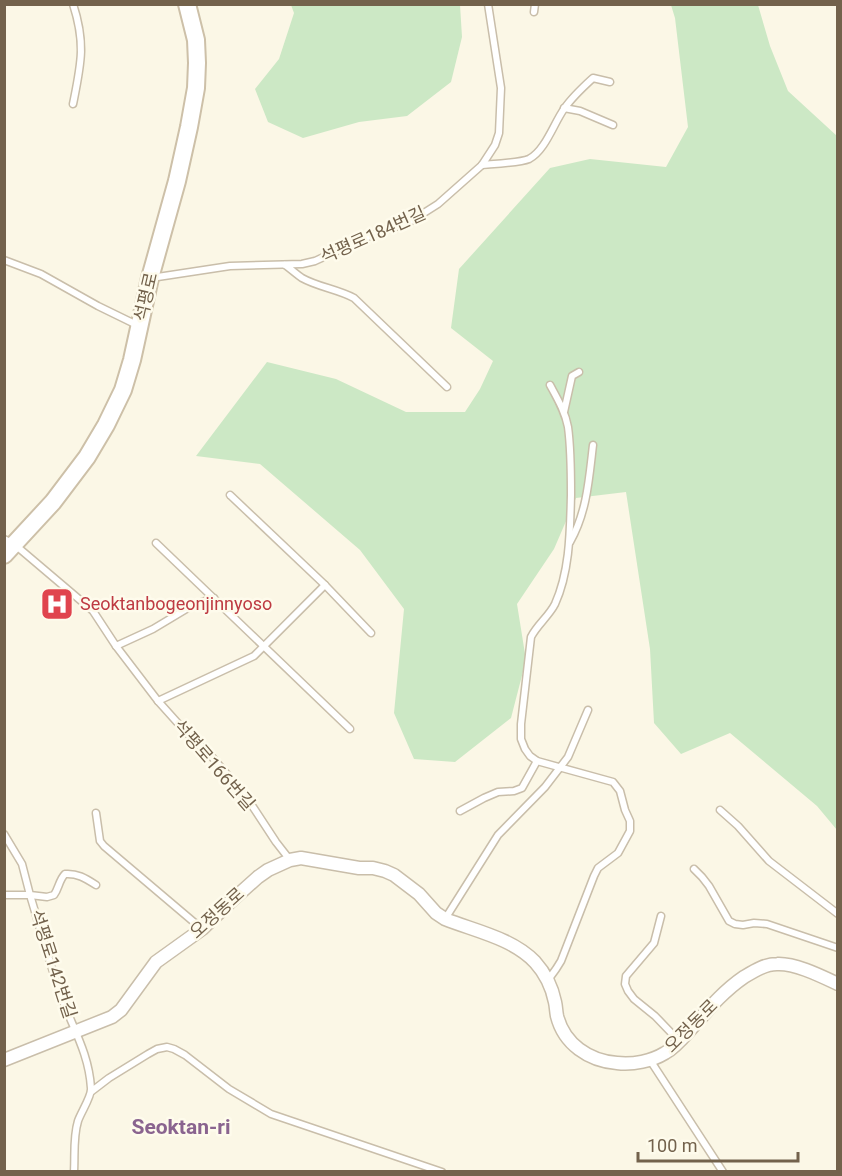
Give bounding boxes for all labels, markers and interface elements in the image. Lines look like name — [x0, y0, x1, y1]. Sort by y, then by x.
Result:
street label: 석평로184번길 — [317, 202, 429, 267]
street label: 석평로 — [130, 270, 161, 323]
hospital icon: Seoktanbogeonjinnyoso — [39, 586, 75, 622]
place label: Seoktanbogeonjinnyoso — [80, 593, 272, 614]
street label: 석평로166번길 — [169, 715, 259, 814]
street label: 오정동로 — [185, 883, 248, 943]
street label: 석평로142번길 — [26, 907, 81, 1021]
street label: 오정동로 — [660, 995, 721, 1056]
district label: Seoktan-ri — [132, 1115, 230, 1139]
scale bar — [638, 1125, 798, 1163]
text: 100 m — [647, 1135, 698, 1156]

